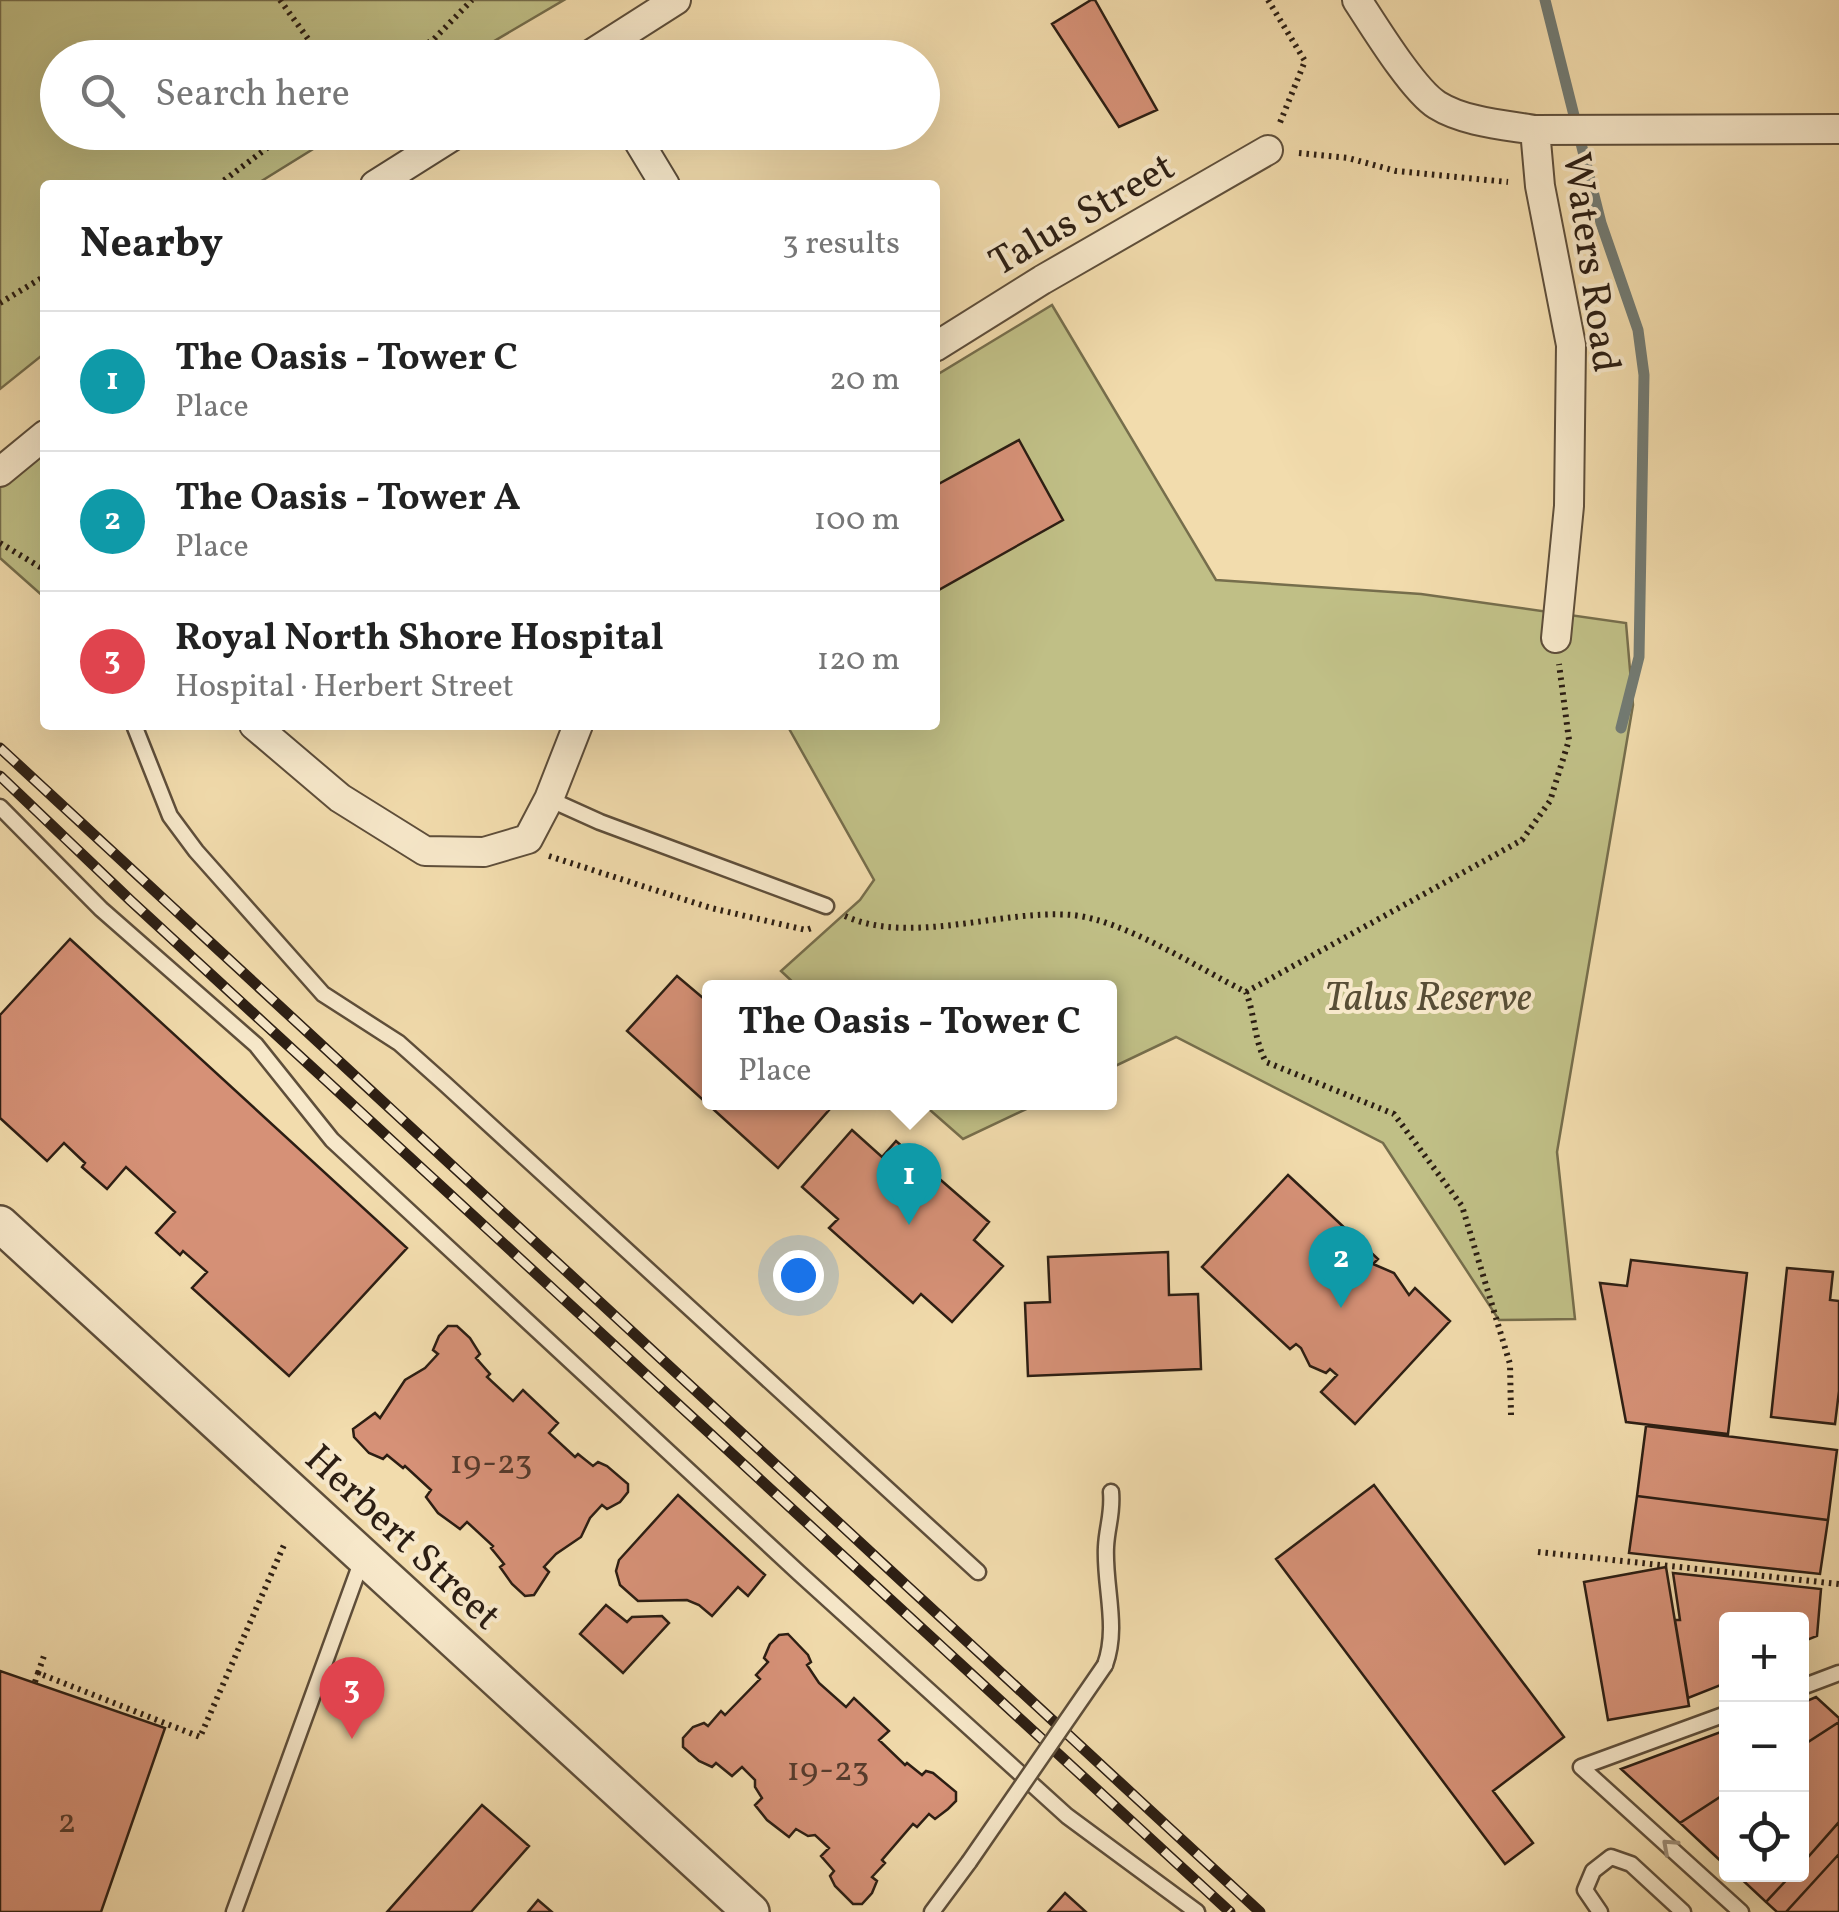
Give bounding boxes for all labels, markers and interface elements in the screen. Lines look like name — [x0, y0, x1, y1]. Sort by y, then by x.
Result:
search box — [40, 40, 940, 150]
icon: search — [75, 68, 130, 123]
text: Search here — [155, 69, 350, 122]
street label: Talus Street — [980, 141, 1186, 292]
street label: Waters Road — [1546, 149, 1632, 376]
text: Nearby — [80, 216, 223, 275]
text: 3 results — [782, 223, 900, 267]
text: The Oasis - Tower C — [175, 333, 518, 386]
text: 1 — [106, 359, 119, 403]
text: 20 m — [829, 359, 900, 403]
text: Place — [175, 386, 249, 430]
text: The Oasis - Tower A — [175, 473, 521, 526]
text: 2 — [104, 499, 121, 543]
text: 100 m — [814, 499, 900, 543]
text: Place — [175, 526, 249, 570]
text: Royal North Shore Hospital — [175, 613, 664, 666]
text: 3 — [104, 639, 121, 683]
text: 120 m — [817, 639, 900, 683]
text: Hospital · Herbert Street — [175, 666, 514, 710]
park label: Talus Reserve — [1324, 972, 1532, 1028]
popup — [702, 980, 1117, 1110]
text: The Oasis - Tower C — [738, 997, 1081, 1050]
text: Place — [738, 1050, 812, 1094]
pin: 1 — [876, 1142, 942, 1225]
pin: 2 — [1308, 1226, 1374, 1308]
your location — [773, 1250, 824, 1301]
street label: Herbert Street — [291, 1433, 512, 1645]
house number: 19-23 — [449, 1440, 533, 1488]
map controls — [1719, 1612, 1809, 1882]
button: + — [1719, 1612, 1809, 1702]
pin: 3 — [320, 1656, 384, 1739]
button: − — [1719, 1702, 1809, 1792]
house number: 19-23 — [786, 1747, 870, 1795]
button: locate — [1719, 1792, 1809, 1882]
house number: 2 — [58, 1799, 76, 1847]
one-way arrow — [1662, 1840, 1680, 1858]

